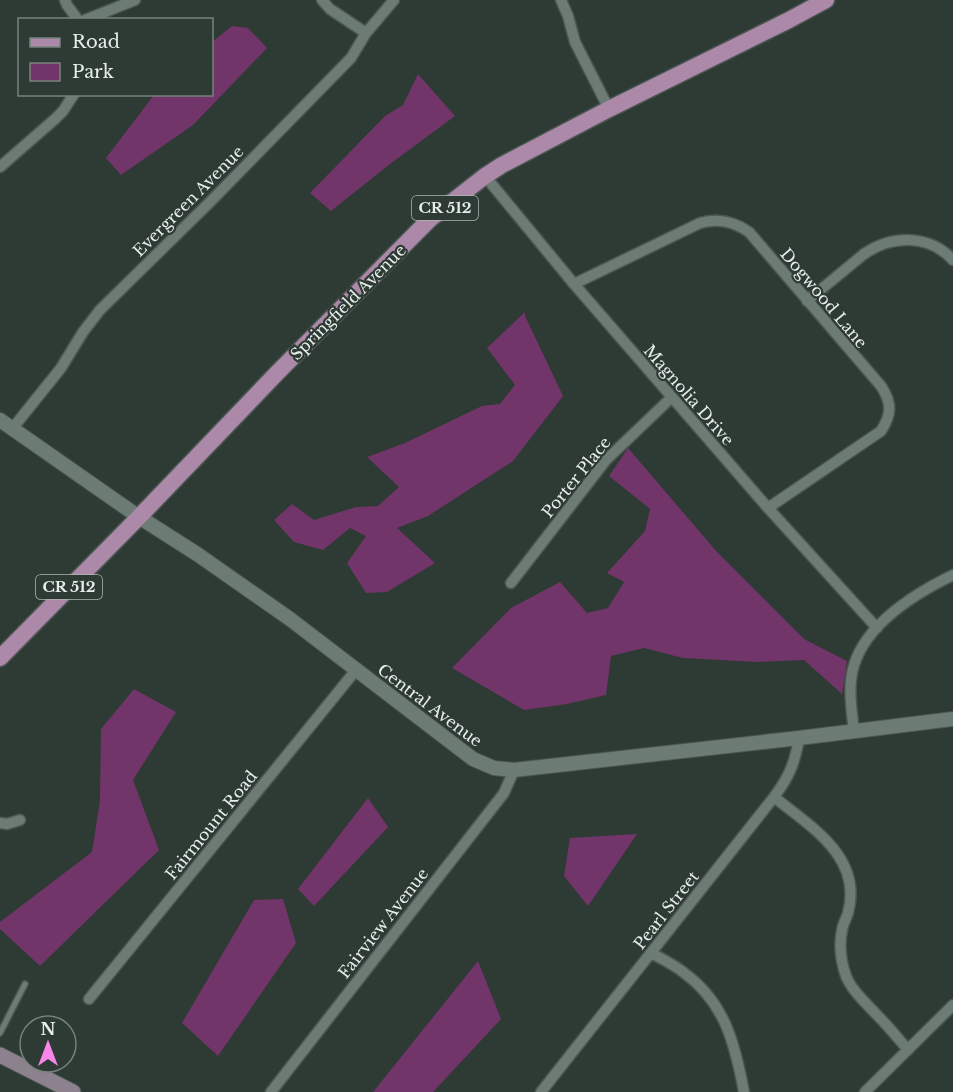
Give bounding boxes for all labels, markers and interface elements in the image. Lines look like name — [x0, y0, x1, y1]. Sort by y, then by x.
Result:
legend — [18, 18, 213, 96]
text: Road — [72, 31, 120, 53]
text: Park — [72, 61, 114, 83]
street label: Evergreen Avenue — [128, 141, 248, 261]
road number: CR 512 — [412, 196, 478, 220]
street label: Springfield Avenue — [286, 240, 410, 364]
street label: Dogwood Lane — [776, 244, 872, 352]
street label: Magnolia Drive — [640, 340, 738, 450]
street label: Porter Place — [537, 432, 615, 522]
road number: CR 512 — [36, 575, 102, 599]
street label: Central Avenue — [374, 659, 486, 751]
street label: Fairmount Road — [161, 766, 261, 884]
street label: Fairview Avenue — [334, 864, 432, 982]
street label: Pearl Street — [629, 867, 703, 953]
north arrow — [18, 1014, 78, 1074]
text: N — [40, 1019, 56, 1039]

